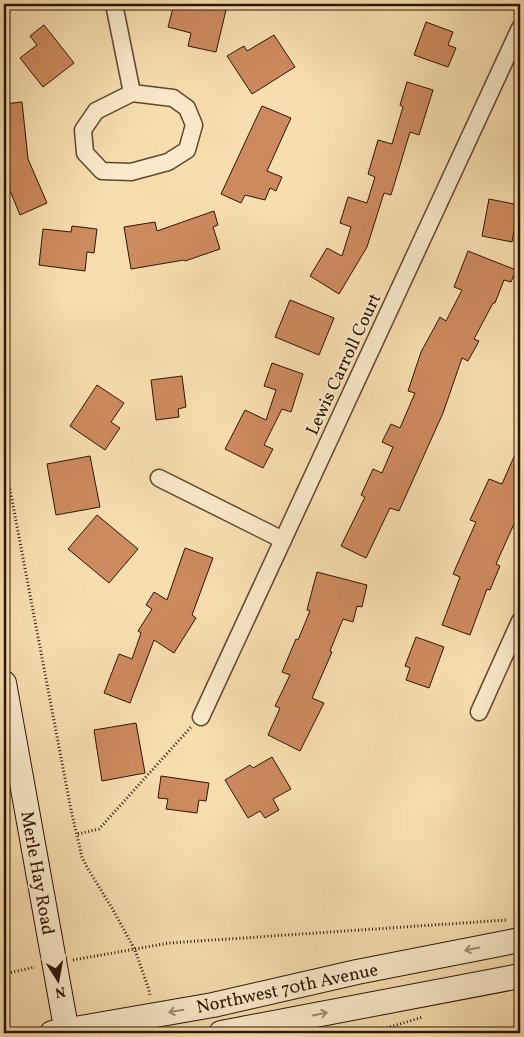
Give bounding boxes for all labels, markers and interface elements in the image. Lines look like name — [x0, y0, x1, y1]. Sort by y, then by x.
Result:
street label: Lewis Carroll Court — [300, 290, 388, 440]
street label: Merle Hay Road — [13, 809, 60, 937]
one-way arrow — [465, 944, 481, 954]
north arrow — [32, 954, 82, 1004]
street label: Northwest 70th Avenue — [194, 958, 380, 1021]
text: N — [53, 981, 67, 1002]
one-way arrow — [169, 1007, 185, 1017]
one-way arrow — [312, 1009, 328, 1019]

